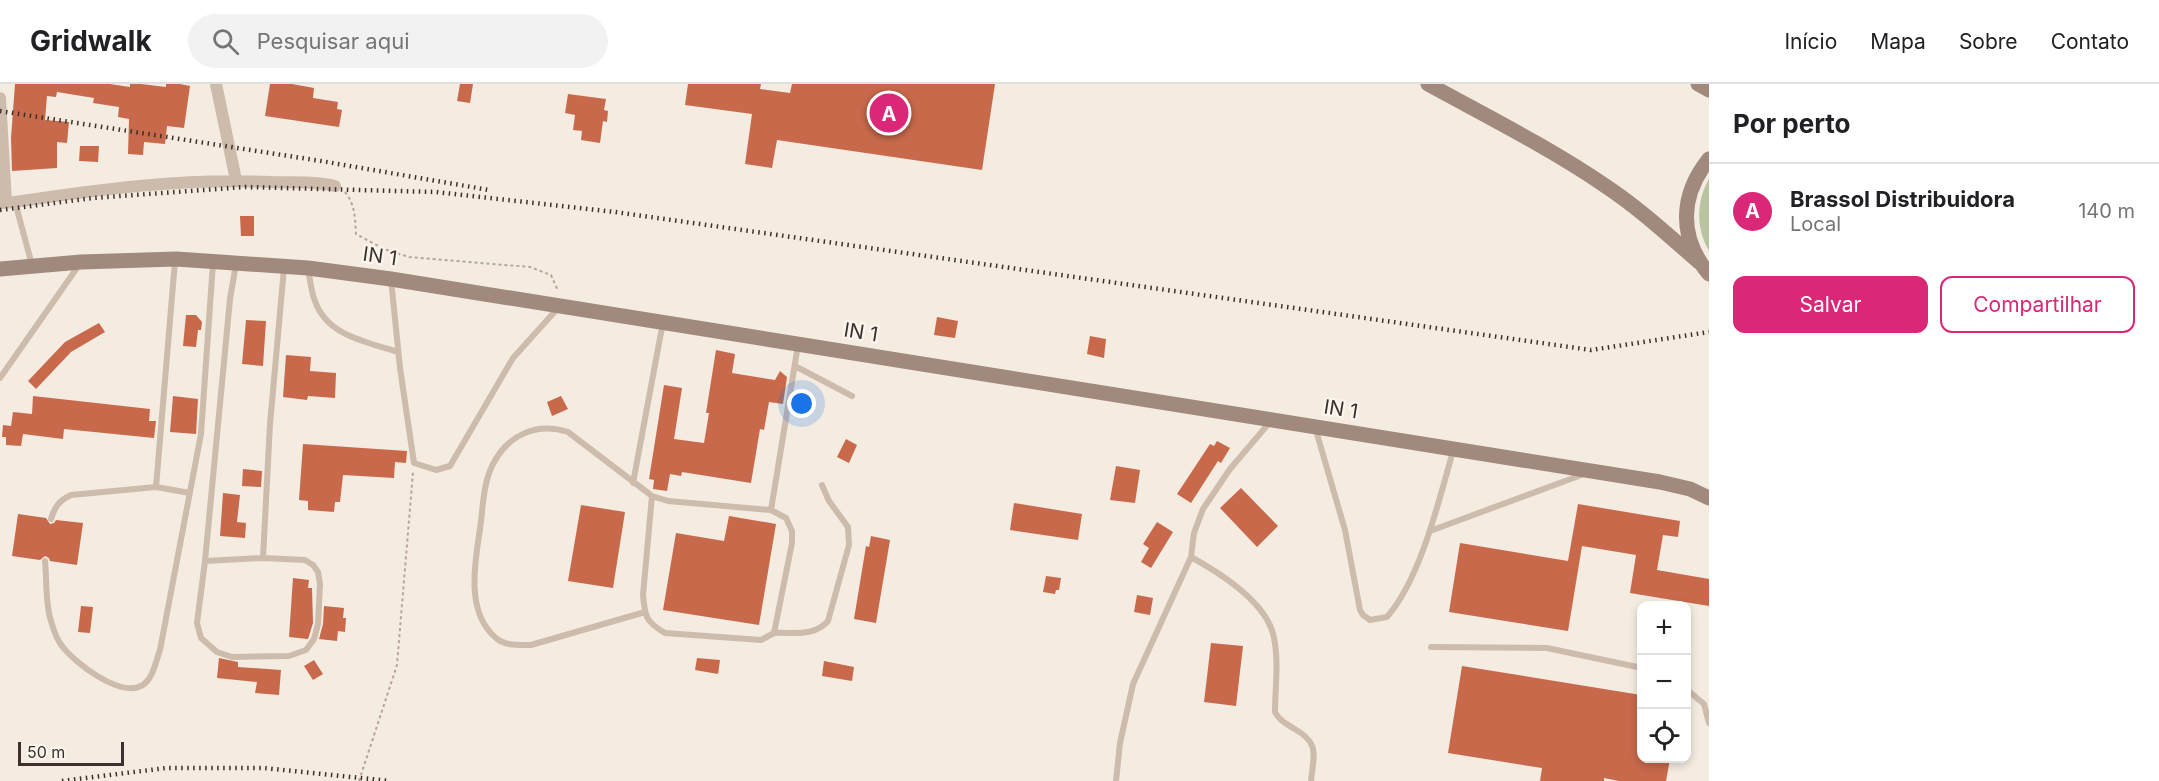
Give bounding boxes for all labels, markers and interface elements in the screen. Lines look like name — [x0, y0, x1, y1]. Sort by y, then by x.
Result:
search box — [188, 14, 608, 68]
text: Gridwalk — [30, 24, 152, 58]
icon: search — [209, 25, 242, 58]
text: Pesquisar aqui — [257, 28, 409, 54]
text: Início — [1784, 29, 1837, 54]
text: Mapa — [1870, 29, 1926, 54]
text: Sobre — [1959, 29, 2018, 54]
text: Contato — [2051, 29, 2129, 54]
pin: A — [870, 90, 908, 135]
text: Por perto — [1733, 108, 1851, 139]
text: Brassol Distribuidora — [1790, 186, 2015, 212]
text: A — [1745, 199, 1760, 223]
text: 140 m — [2078, 199, 2135, 223]
text: Local — [1790, 212, 1841, 236]
street label: IN 1 — [361, 242, 399, 270]
button: Salvar — [1733, 276, 1928, 333]
button: Compartilhar — [1940, 276, 2135, 333]
street label: IN 1 — [842, 317, 880, 347]
your location — [787, 389, 816, 418]
street label: IN 1 — [1322, 394, 1360, 424]
map controls — [1637, 601, 1691, 763]
button: + — [1637, 601, 1691, 655]
button: − — [1637, 655, 1691, 709]
button: locate — [1637, 709, 1691, 763]
scale bar — [18, 739, 124, 766]
text: 50 m — [27, 742, 65, 762]

